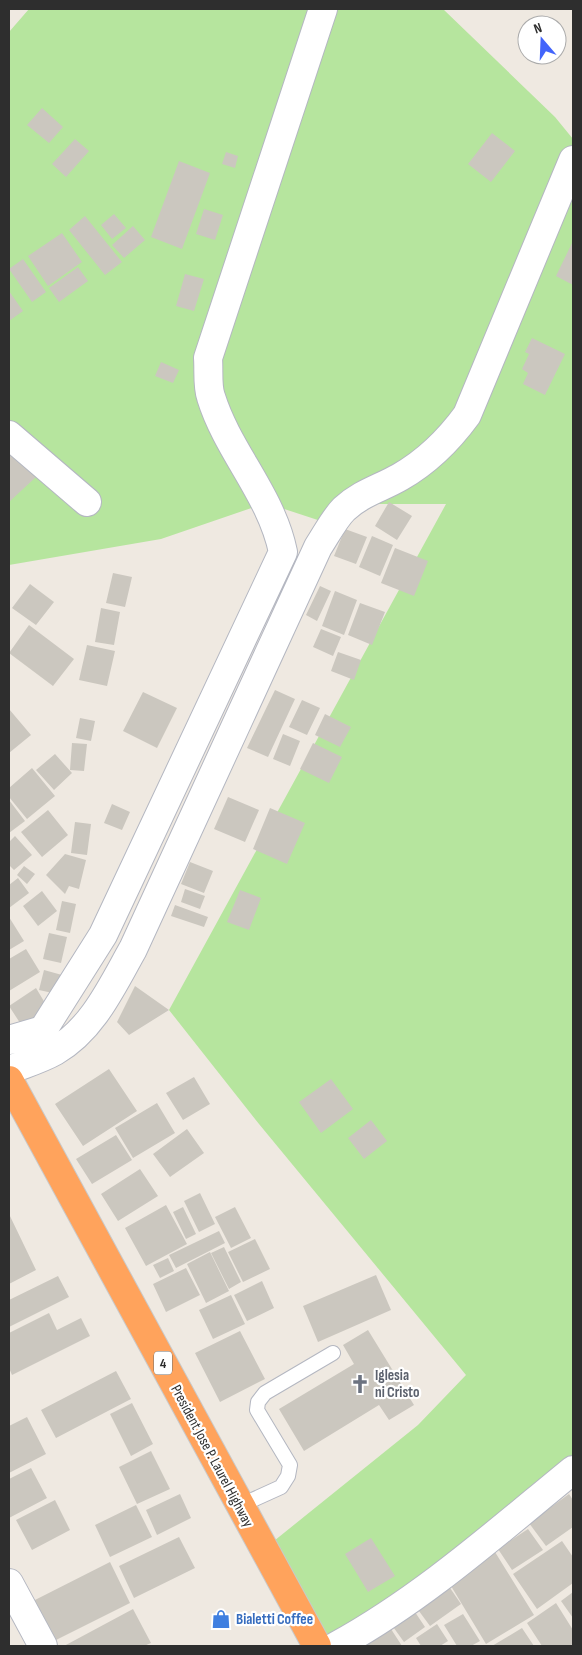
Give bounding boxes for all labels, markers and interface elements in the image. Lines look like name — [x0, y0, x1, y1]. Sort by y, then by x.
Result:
north arrow — [517, 15, 567, 65]
text: N — [532, 19, 544, 37]
road number: 4 — [154, 1352, 172, 1375]
place label: Iglesia ni Cristo — [375, 1366, 420, 1402]
church icon: Iglesia ni Cristo — [349, 1373, 371, 1395]
street label: President Jose P. Laurel Highway — [166, 1382, 258, 1531]
shop icon: Bialetti Coffee — [210, 1608, 232, 1630]
place label: Bialetti Coffee — [236, 1610, 313, 1629]

